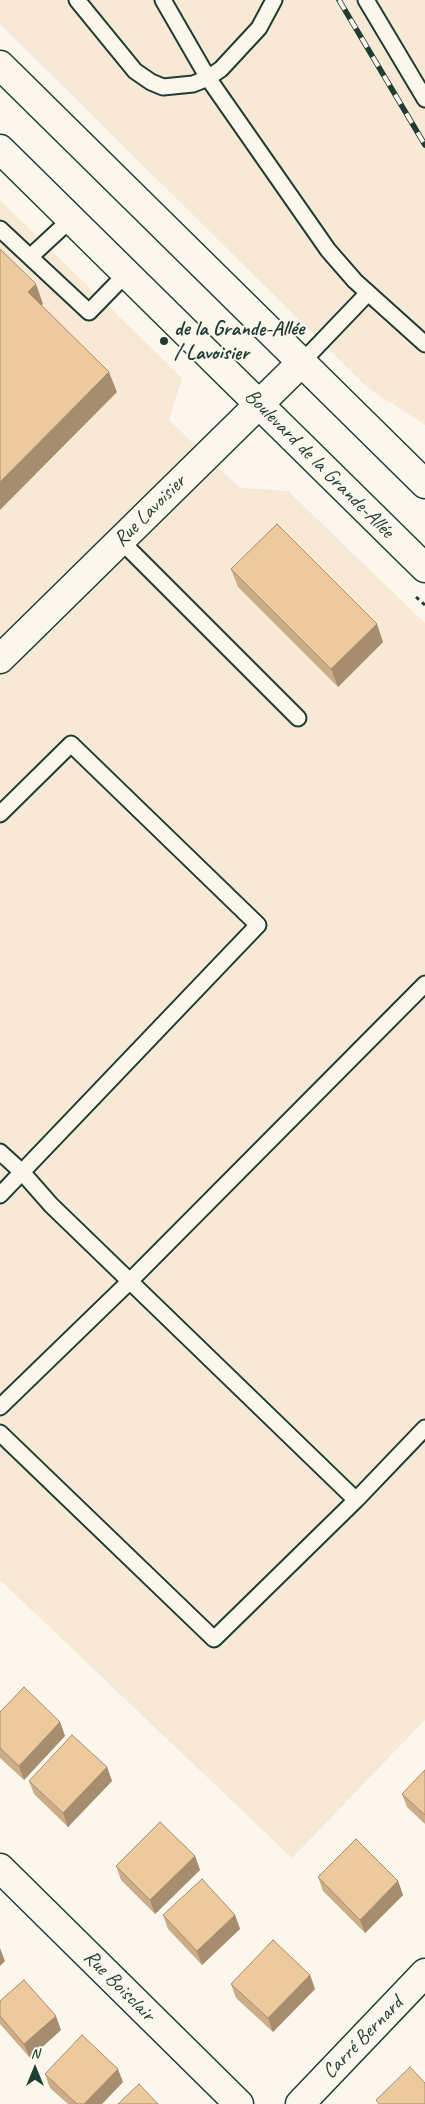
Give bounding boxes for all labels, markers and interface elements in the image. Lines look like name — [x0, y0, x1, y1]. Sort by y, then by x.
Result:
place label: de la Grande-Allée / Lavoisier — [174, 316, 304, 366]
marker: de la Grande-Allée / Lavoisier — [158, 335, 170, 347]
street label: Boulevard de la Grande-Allée — [239, 384, 399, 544]
street label: Rue Lavoisier — [109, 470, 191, 552]
street label: Rue Boisclair — [78, 1945, 160, 2027]
street label: Carré Bernard — [317, 1991, 409, 2085]
north arrow — [10, 2044, 60, 2094]
text: N — [31, 2045, 39, 2062]

